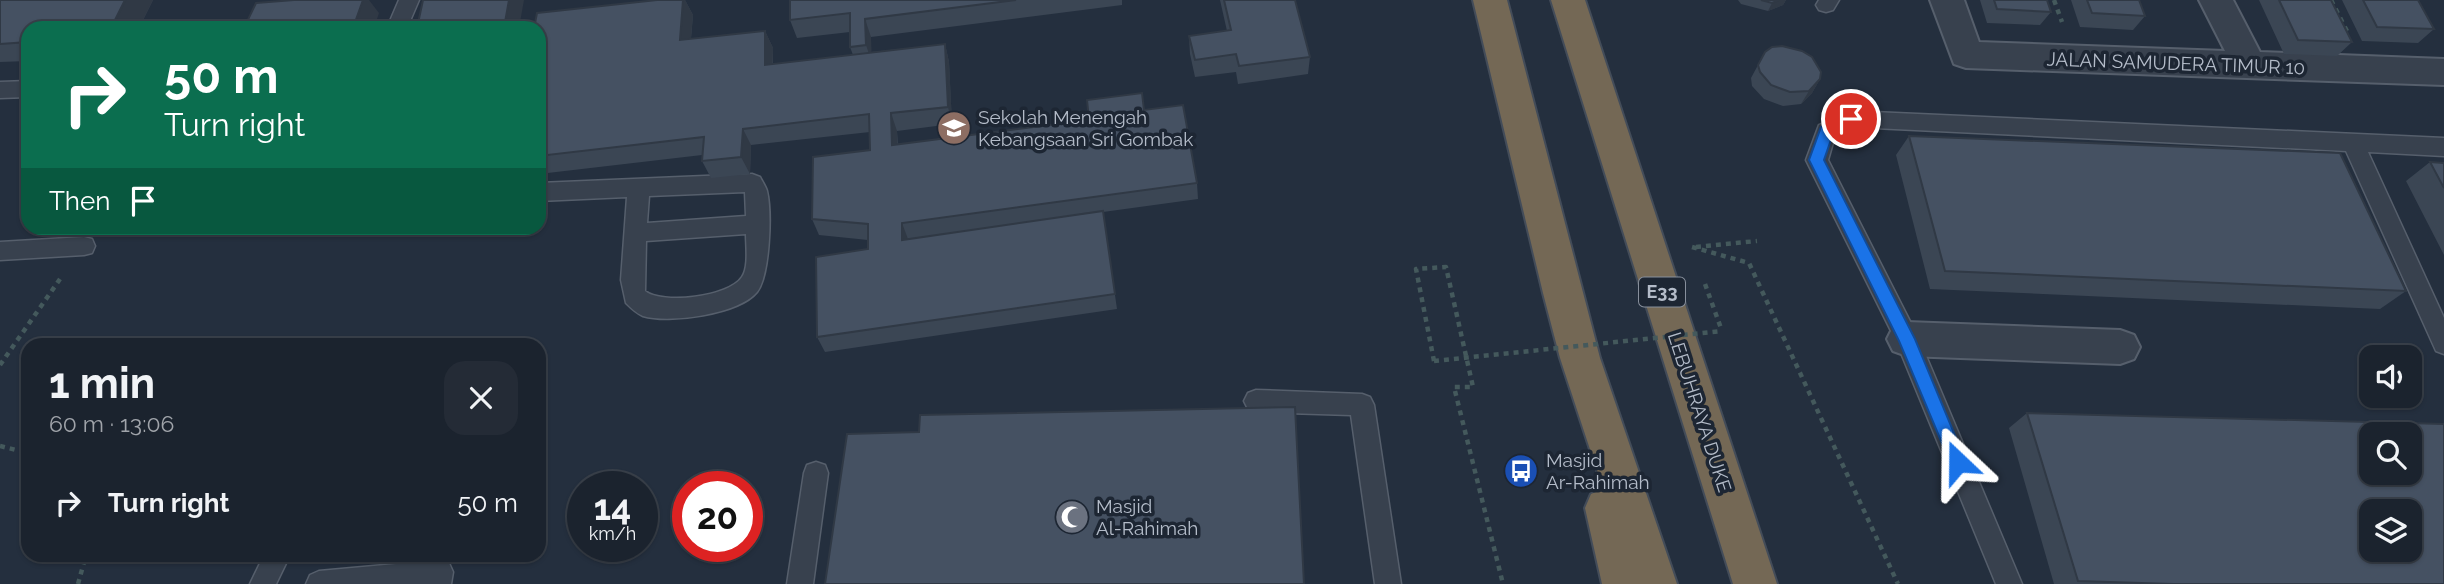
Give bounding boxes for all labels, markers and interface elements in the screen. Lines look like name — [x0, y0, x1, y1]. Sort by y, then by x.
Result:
text: 50 m — [164, 47, 279, 104]
street label: JALAN SAMUDERA TIMUR 10 — [2046, 47, 2306, 79]
icon: right — [49, 49, 140, 140]
pin — [1821, 89, 1881, 149]
icon: arrive — [1832, 100, 1870, 138]
text: Turn right — [164, 106, 305, 143]
place label: Sekolah Menengah Kebangsaan Sri Gombak — [978, 106, 1193, 150]
school or university icon: Sekolah Menengah Kebangsaan Sri Gombak — [935, 109, 973, 147]
icon: arrive — [124, 182, 162, 220]
text: Then — [49, 186, 110, 216]
road number: E33 — [1639, 278, 1685, 306]
street label: LEBUHRAYA DUKE — [1664, 329, 1736, 495]
map controls — [2359, 345, 2422, 562]
button: sound — [2359, 345, 2422, 408]
text: 1 min — [49, 359, 155, 408]
button: close — [444, 361, 518, 435]
text: 60 m · 13:06 — [49, 410, 174, 437]
button: search — [2359, 422, 2422, 485]
position arrow — [1921, 425, 1995, 499]
place label: Masjid Ar-Rahimah — [1546, 449, 1650, 493]
bus stop icon: Masjid Ar-Rahimah — [1502, 452, 1540, 490]
speed limit sign: 20 — [672, 471, 763, 562]
icon: right — [49, 484, 87, 522]
text: 14 — [594, 487, 631, 528]
text: Turn right — [108, 488, 229, 518]
text: 50 m — [457, 488, 518, 518]
place label: Masjid Al-Rahimah — [1096, 495, 1198, 539]
mosque icon: Masjid Al-Rahimah — [1053, 498, 1091, 536]
button: layers — [2359, 499, 2422, 562]
text: km/h — [589, 523, 636, 544]

